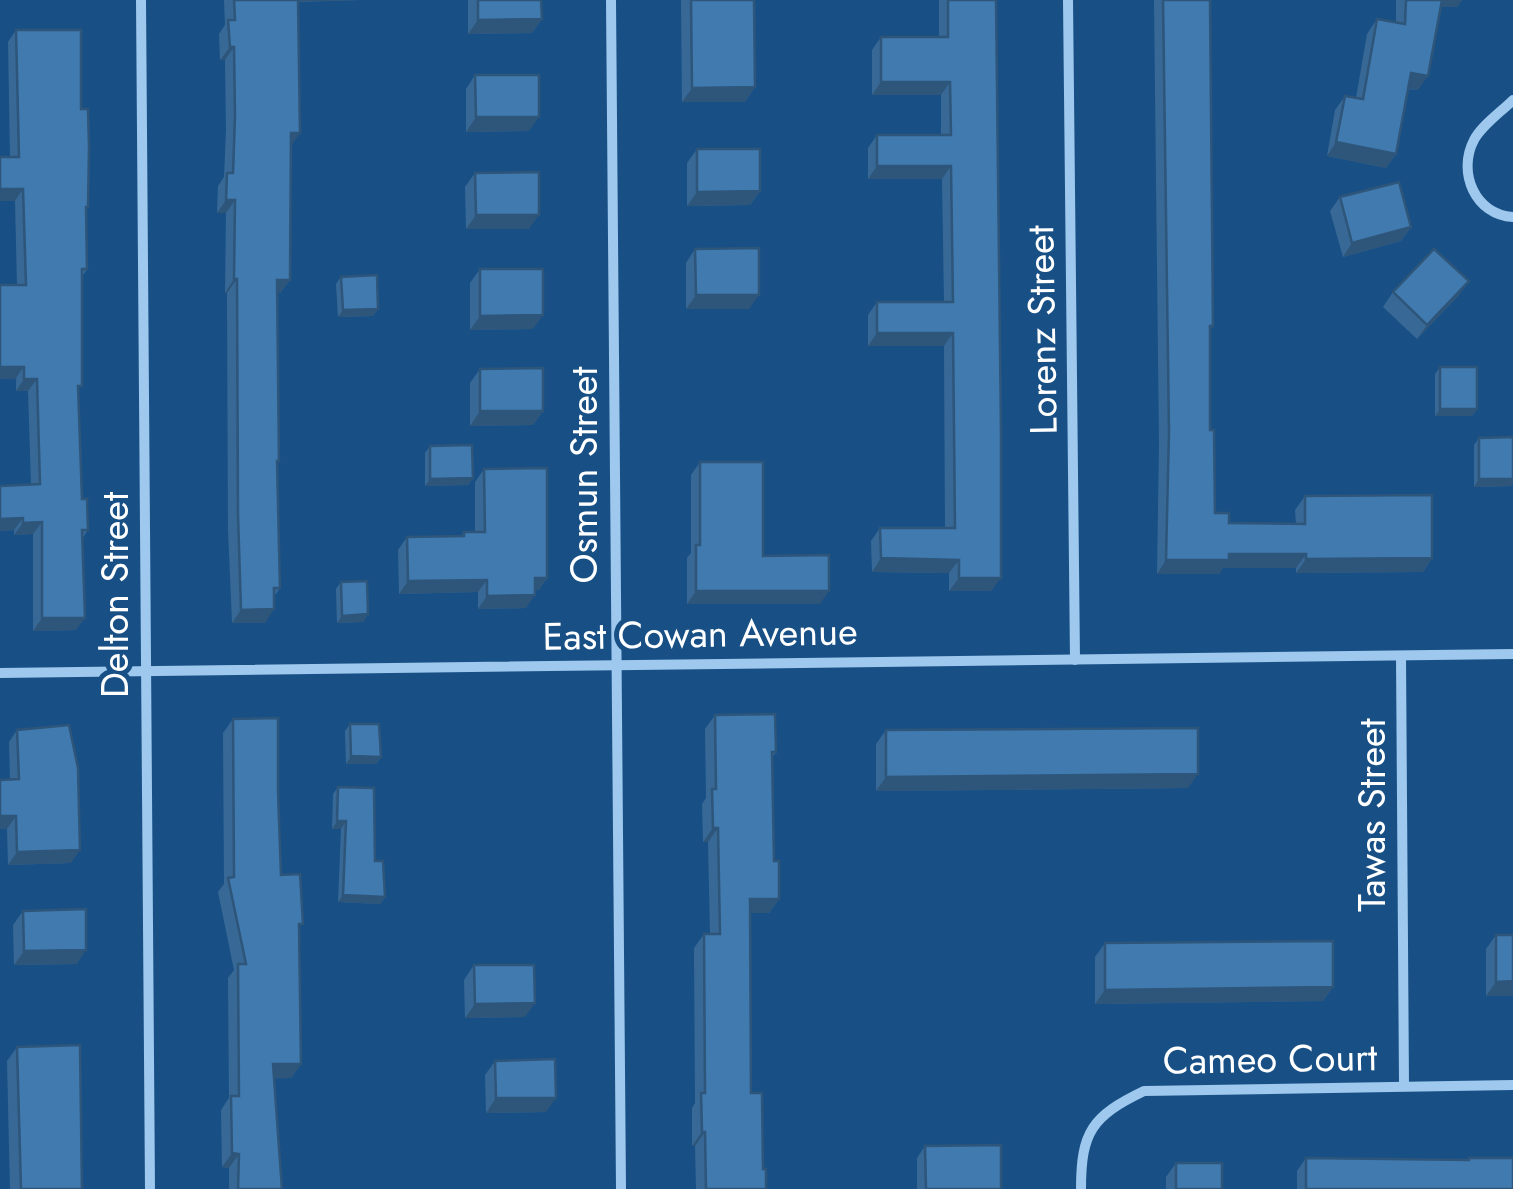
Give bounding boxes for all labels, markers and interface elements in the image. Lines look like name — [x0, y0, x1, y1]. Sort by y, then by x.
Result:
street label: Lorenz Street — [1012, 225, 1071, 435]
street label: Osmun Street — [556, 367, 611, 583]
street label: Delton Street — [87, 492, 142, 698]
street label: East Cowan Avenue — [542, 603, 858, 664]
street label: Tawas Street — [1344, 718, 1399, 912]
street label: Cameo Court — [1162, 1029, 1378, 1088]

